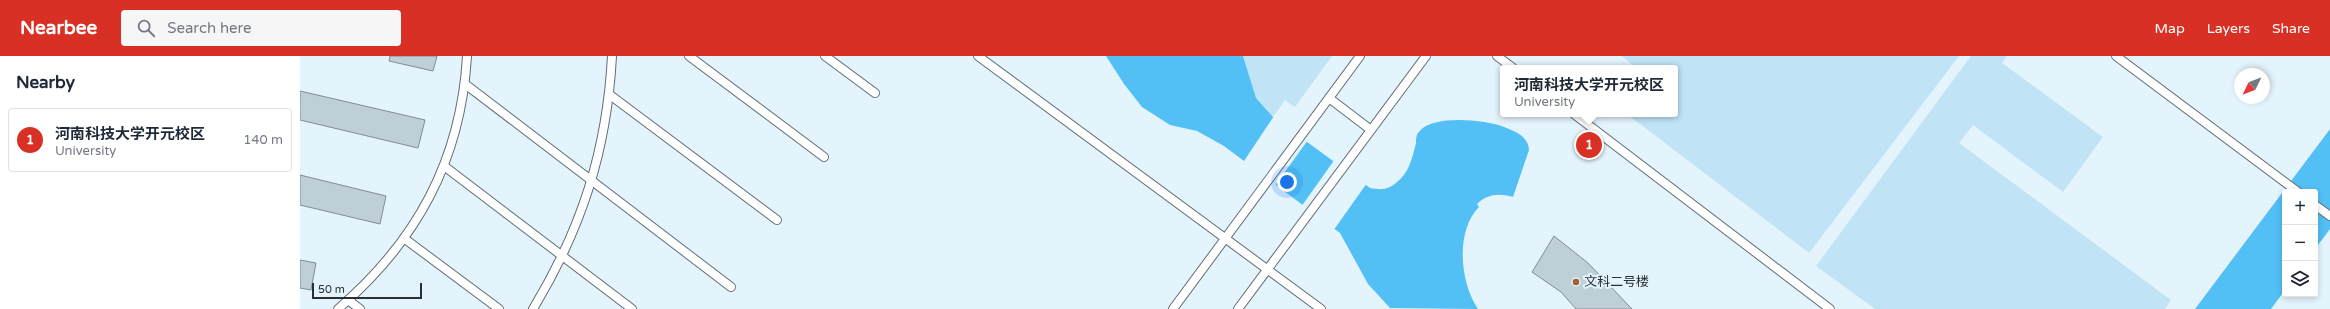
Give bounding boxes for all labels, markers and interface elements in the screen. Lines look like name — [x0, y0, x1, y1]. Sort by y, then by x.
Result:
search box — [121, 10, 401, 46]
text: Nearbee — [20, 17, 97, 39]
icon: search — [135, 17, 157, 39]
text: Search here — [167, 19, 252, 37]
text: Map — [2155, 20, 2185, 37]
text: Layers — [2207, 20, 2250, 37]
text: Share — [2272, 20, 2310, 37]
popup — [1500, 65, 1678, 117]
north arrow — [2234, 68, 2270, 104]
text: Nearby — [16, 72, 75, 93]
text: 河南科技大学开元校区 — [1514, 76, 1664, 94]
text: University — [1514, 94, 1575, 110]
text: 河南科技大学开元校区 — [55, 125, 205, 143]
pin: 1 — [1576, 130, 1602, 160]
text: 1 — [26, 132, 34, 148]
text: 140 m — [243, 132, 283, 148]
text: University — [55, 143, 116, 159]
your location — [1277, 172, 1297, 192]
map controls — [2282, 189, 2318, 297]
button: + — [2282, 189, 2318, 225]
button: − — [2282, 225, 2318, 261]
button: layers — [2282, 261, 2318, 297]
place label: 文科二号楼 — [1584, 274, 1649, 290]
marker: 文科二号楼 — [1571, 277, 1581, 287]
scale bar — [312, 281, 422, 300]
text: 50 m — [318, 283, 345, 296]

